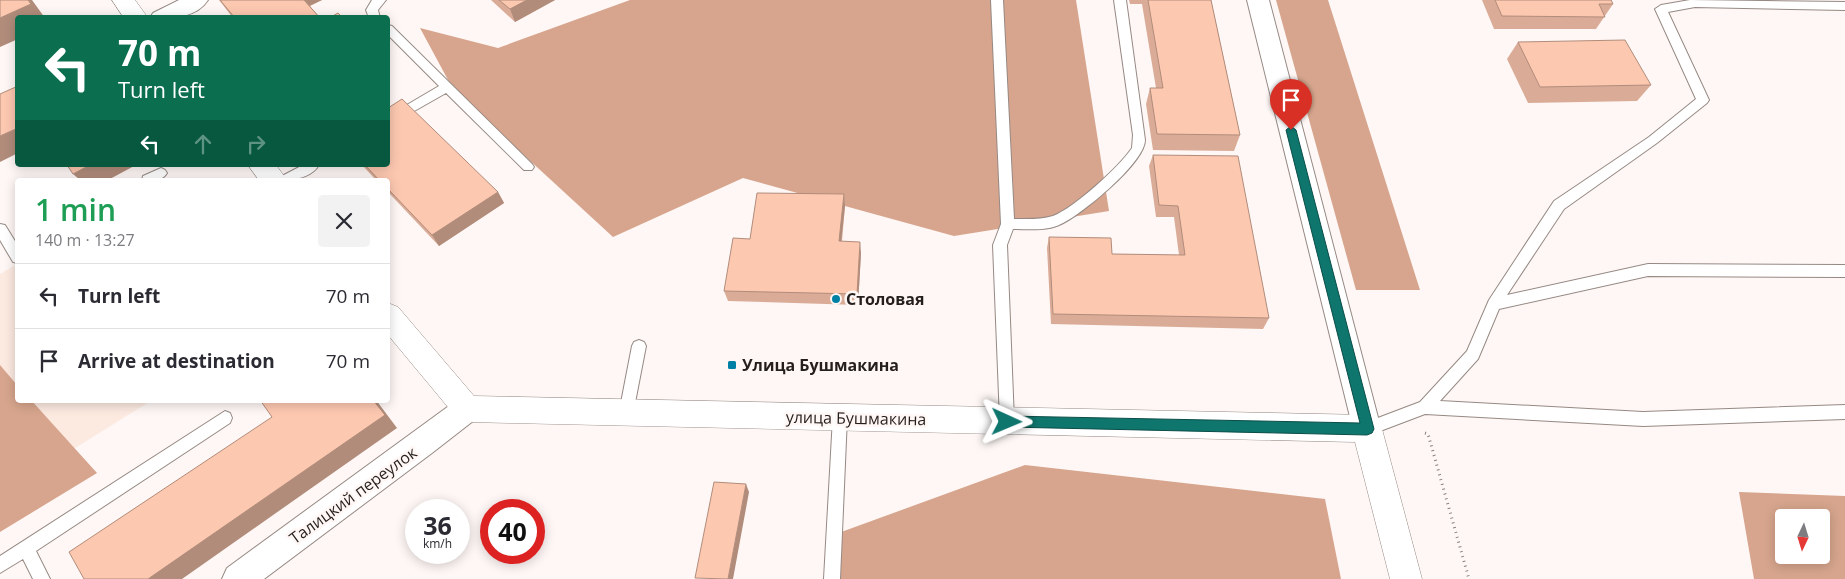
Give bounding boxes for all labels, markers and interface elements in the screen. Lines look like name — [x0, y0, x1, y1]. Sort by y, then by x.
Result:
text: 70 m — [118, 29, 201, 76]
icon: left — [35, 35, 100, 100]
text: Turn left — [118, 74, 205, 104]
pin — [1270, 79, 1312, 130]
icon: arrive — [1277, 86, 1305, 114]
icon: left — [136, 130, 164, 158]
icon: ahead — [189, 130, 217, 158]
icon: right — [242, 130, 270, 158]
text: 1 min — [35, 189, 116, 230]
button: close — [318, 195, 370, 247]
text: 140 m · 13:27 — [35, 229, 135, 251]
icon: left — [35, 282, 63, 310]
text: Turn left — [78, 283, 160, 309]
text: 70 m — [326, 283, 370, 309]
place label: Столовая — [846, 288, 924, 310]
marker: Столовая — [830, 293, 842, 305]
icon: arrive — [35, 347, 63, 375]
text: Arrive at destination — [78, 348, 275, 374]
text: 70 m — [326, 348, 370, 374]
place label: Улица Бушмакина — [742, 354, 899, 376]
marker: Улица Бушмакина — [726, 359, 738, 371]
position arrow — [980, 395, 1032, 447]
street label: улица Бушмакина — [786, 406, 926, 430]
street label: Талицкий переулок — [285, 441, 422, 549]
speed limit sign: 40 — [480, 499, 545, 564]
text: 36 — [423, 508, 452, 542]
north arrow — [1775, 509, 1830, 564]
map controls — [1775, 509, 1830, 564]
text: km/h — [423, 535, 452, 552]

